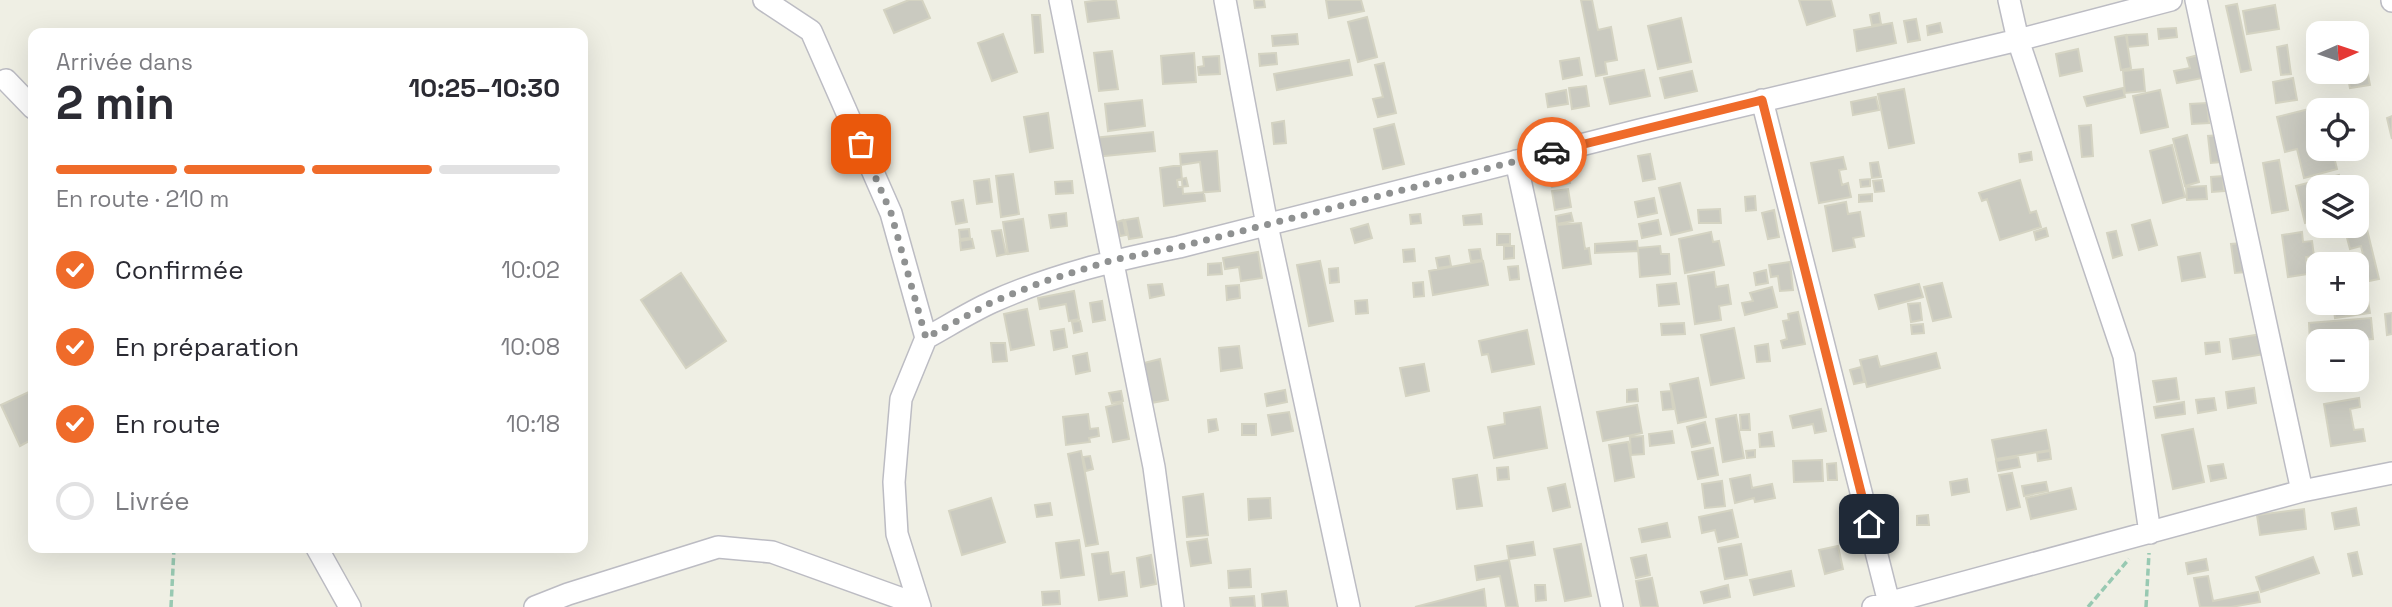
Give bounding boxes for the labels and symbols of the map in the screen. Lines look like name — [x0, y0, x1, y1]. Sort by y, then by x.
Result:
north arrow — [2306, 21, 2370, 84]
pin — [831, 114, 891, 174]
courier — [1517, 117, 1587, 187]
pin — [1839, 494, 1899, 554]

